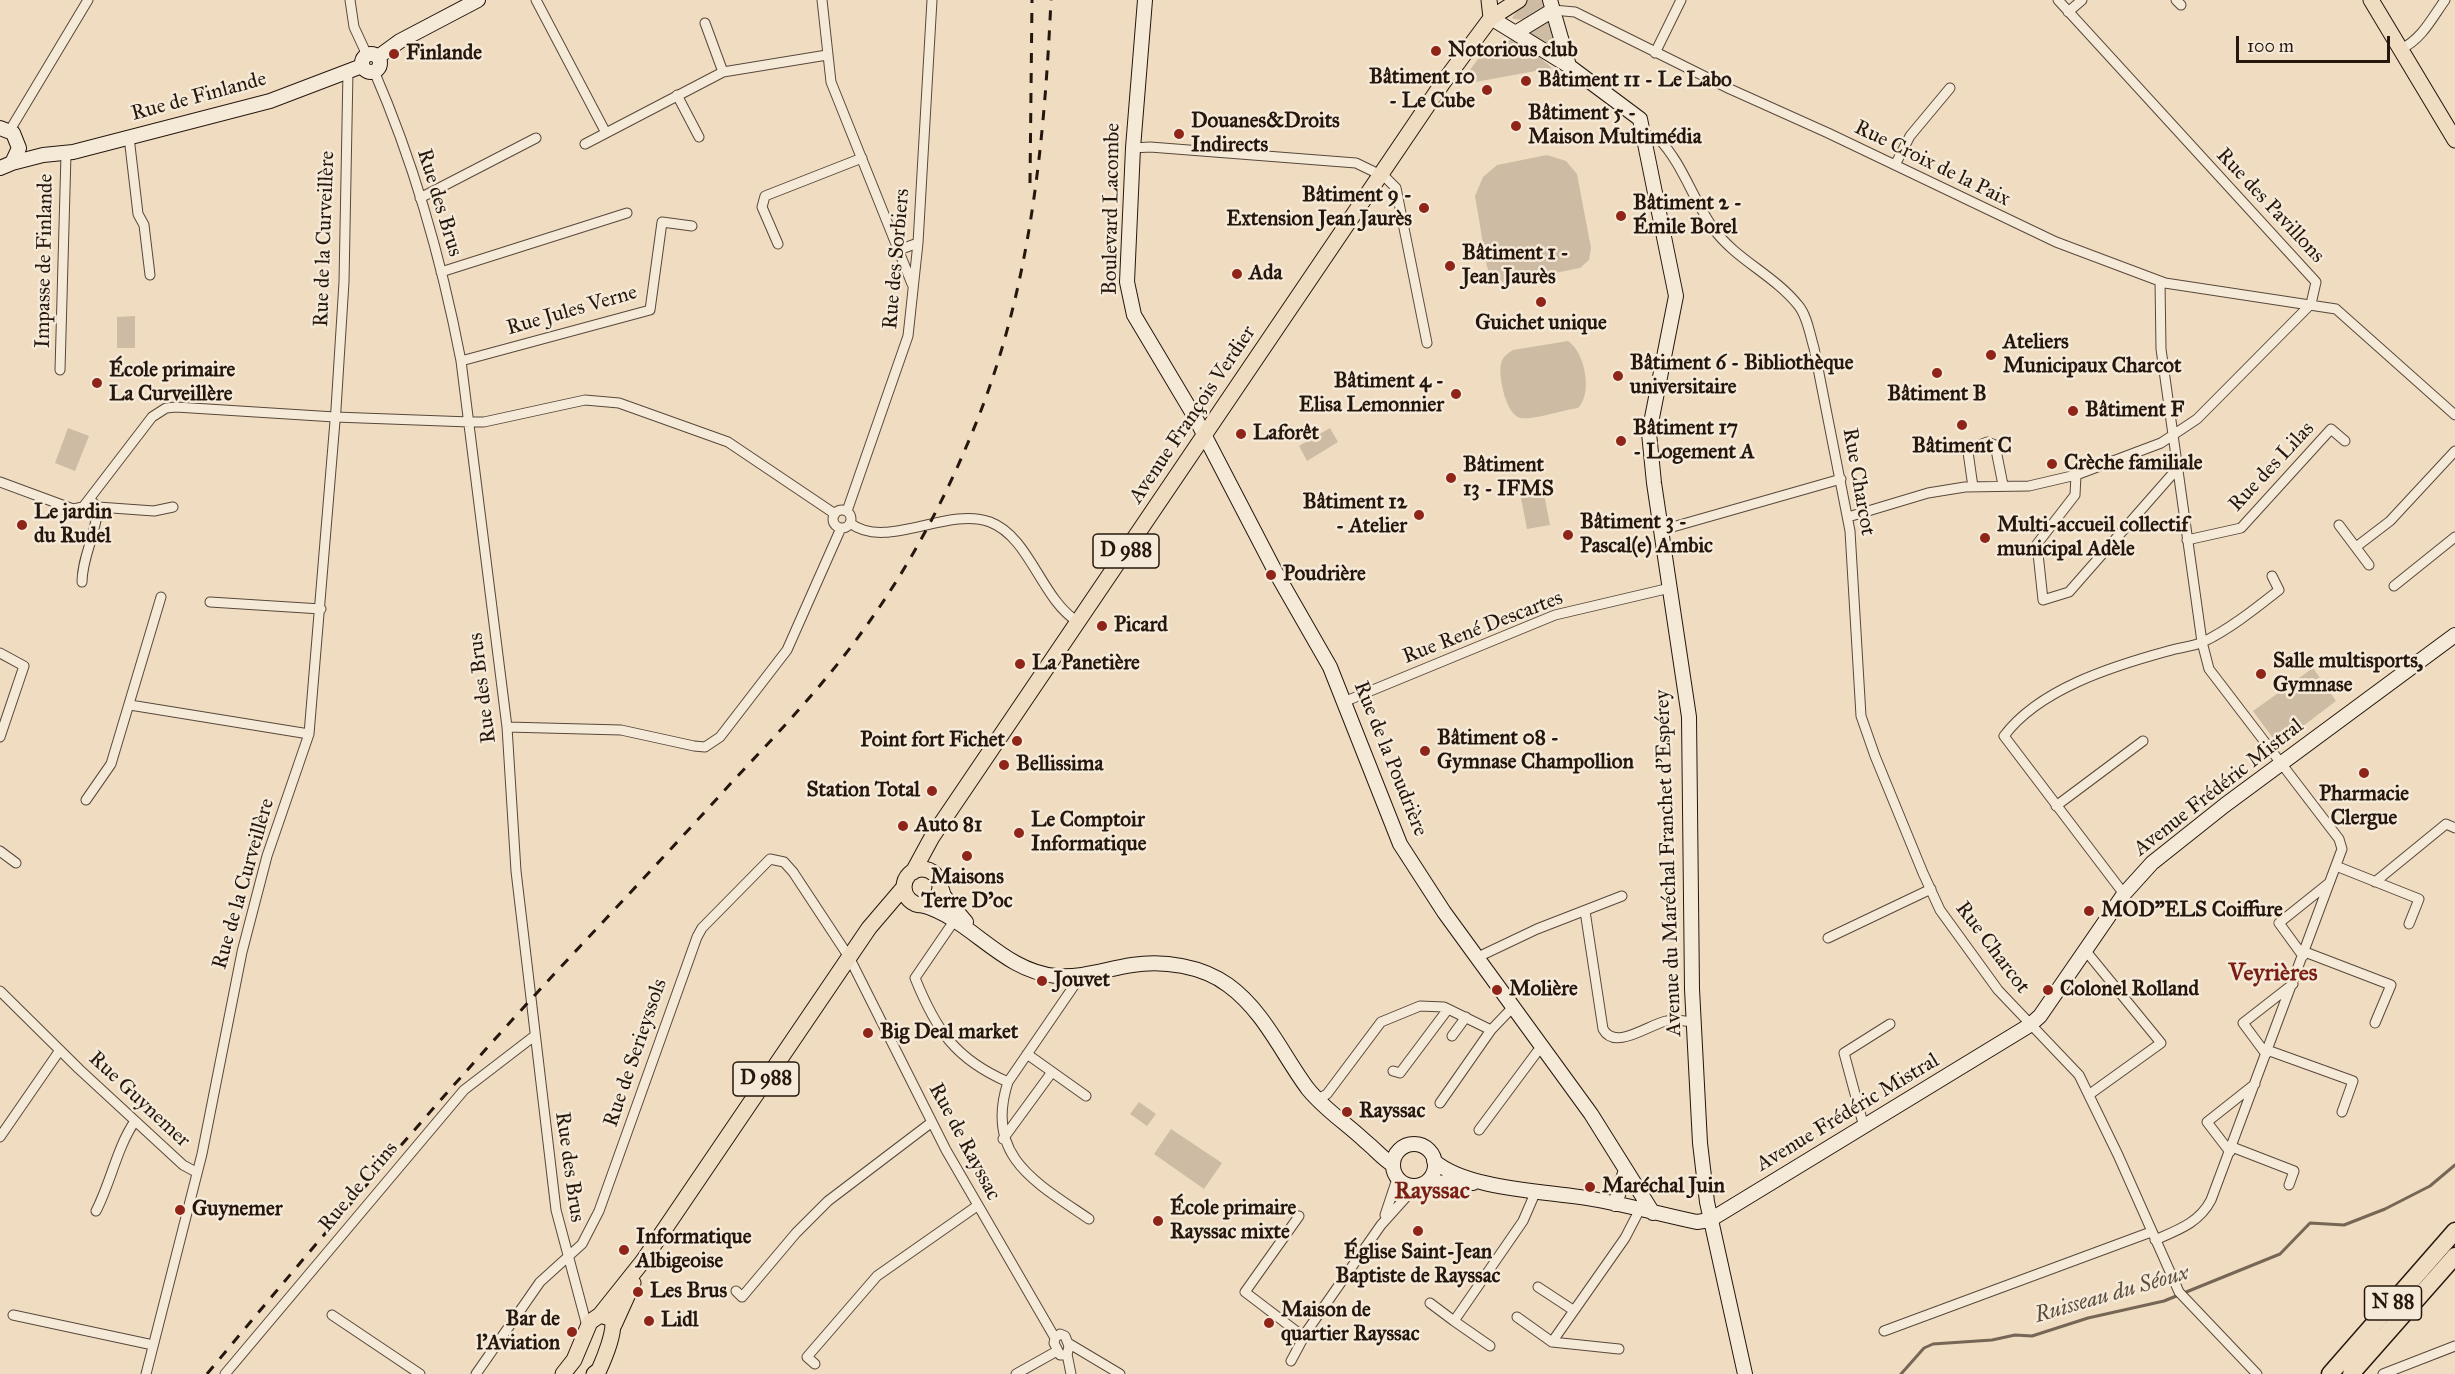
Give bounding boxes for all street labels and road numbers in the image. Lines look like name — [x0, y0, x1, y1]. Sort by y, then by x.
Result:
street label: Rue de Finlande — [129, 67, 269, 127]
street label: Rue Croix de la Paix — [1850, 115, 2014, 213]
street label: Boulevard Lacombe — [1098, 123, 1126, 295]
street label: Rue des Pavillons — [2210, 143, 2330, 269]
street label: Rue des Brus — [411, 146, 467, 260]
street label: Rue de la Curveillère — [309, 150, 341, 328]
street label: Impasse de Finlande — [31, 174, 59, 348]
street label: Rue des Sorbiers — [878, 188, 916, 330]
street label: Rue Jules Verne — [504, 280, 640, 342]
street label: Avenue François Verdier — [1124, 321, 1262, 509]
street label: Rue des Lilas — [2224, 417, 2320, 517]
street label: Rue Charcot — [1836, 426, 1880, 538]
road number: D 988 — [1093, 534, 1159, 568]
street label: Rue René Descartes — [1399, 586, 1567, 670]
street label: Rue des Brus — [464, 631, 502, 745]
street label: Rue de la Poudrière — [1347, 678, 1433, 840]
street label: Avenue du Maréchal Franchet d'Espérey — [1650, 689, 1688, 1037]
street label: Avenue Frédéric Mistral — [2129, 714, 2309, 862]
street label: Rue de la Curveillère — [208, 796, 280, 972]
street label: Rue Charcot — [1949, 897, 2035, 999]
street label: Rue de Serieyssols — [599, 976, 673, 1130]
street label: Rue Guynemer — [83, 1047, 195, 1153]
street label: Avenue Frédéric Mistral — [1752, 1049, 1944, 1177]
road number: D 988 — [733, 1062, 799, 1096]
street label: Rue de Rayssac — [923, 1079, 1005, 1205]
street label: Rue des Brus — [549, 1110, 589, 1224]
street label: Rue de Crins — [314, 1137, 404, 1237]
road number: N 88 — [2364, 1286, 2422, 1320]

